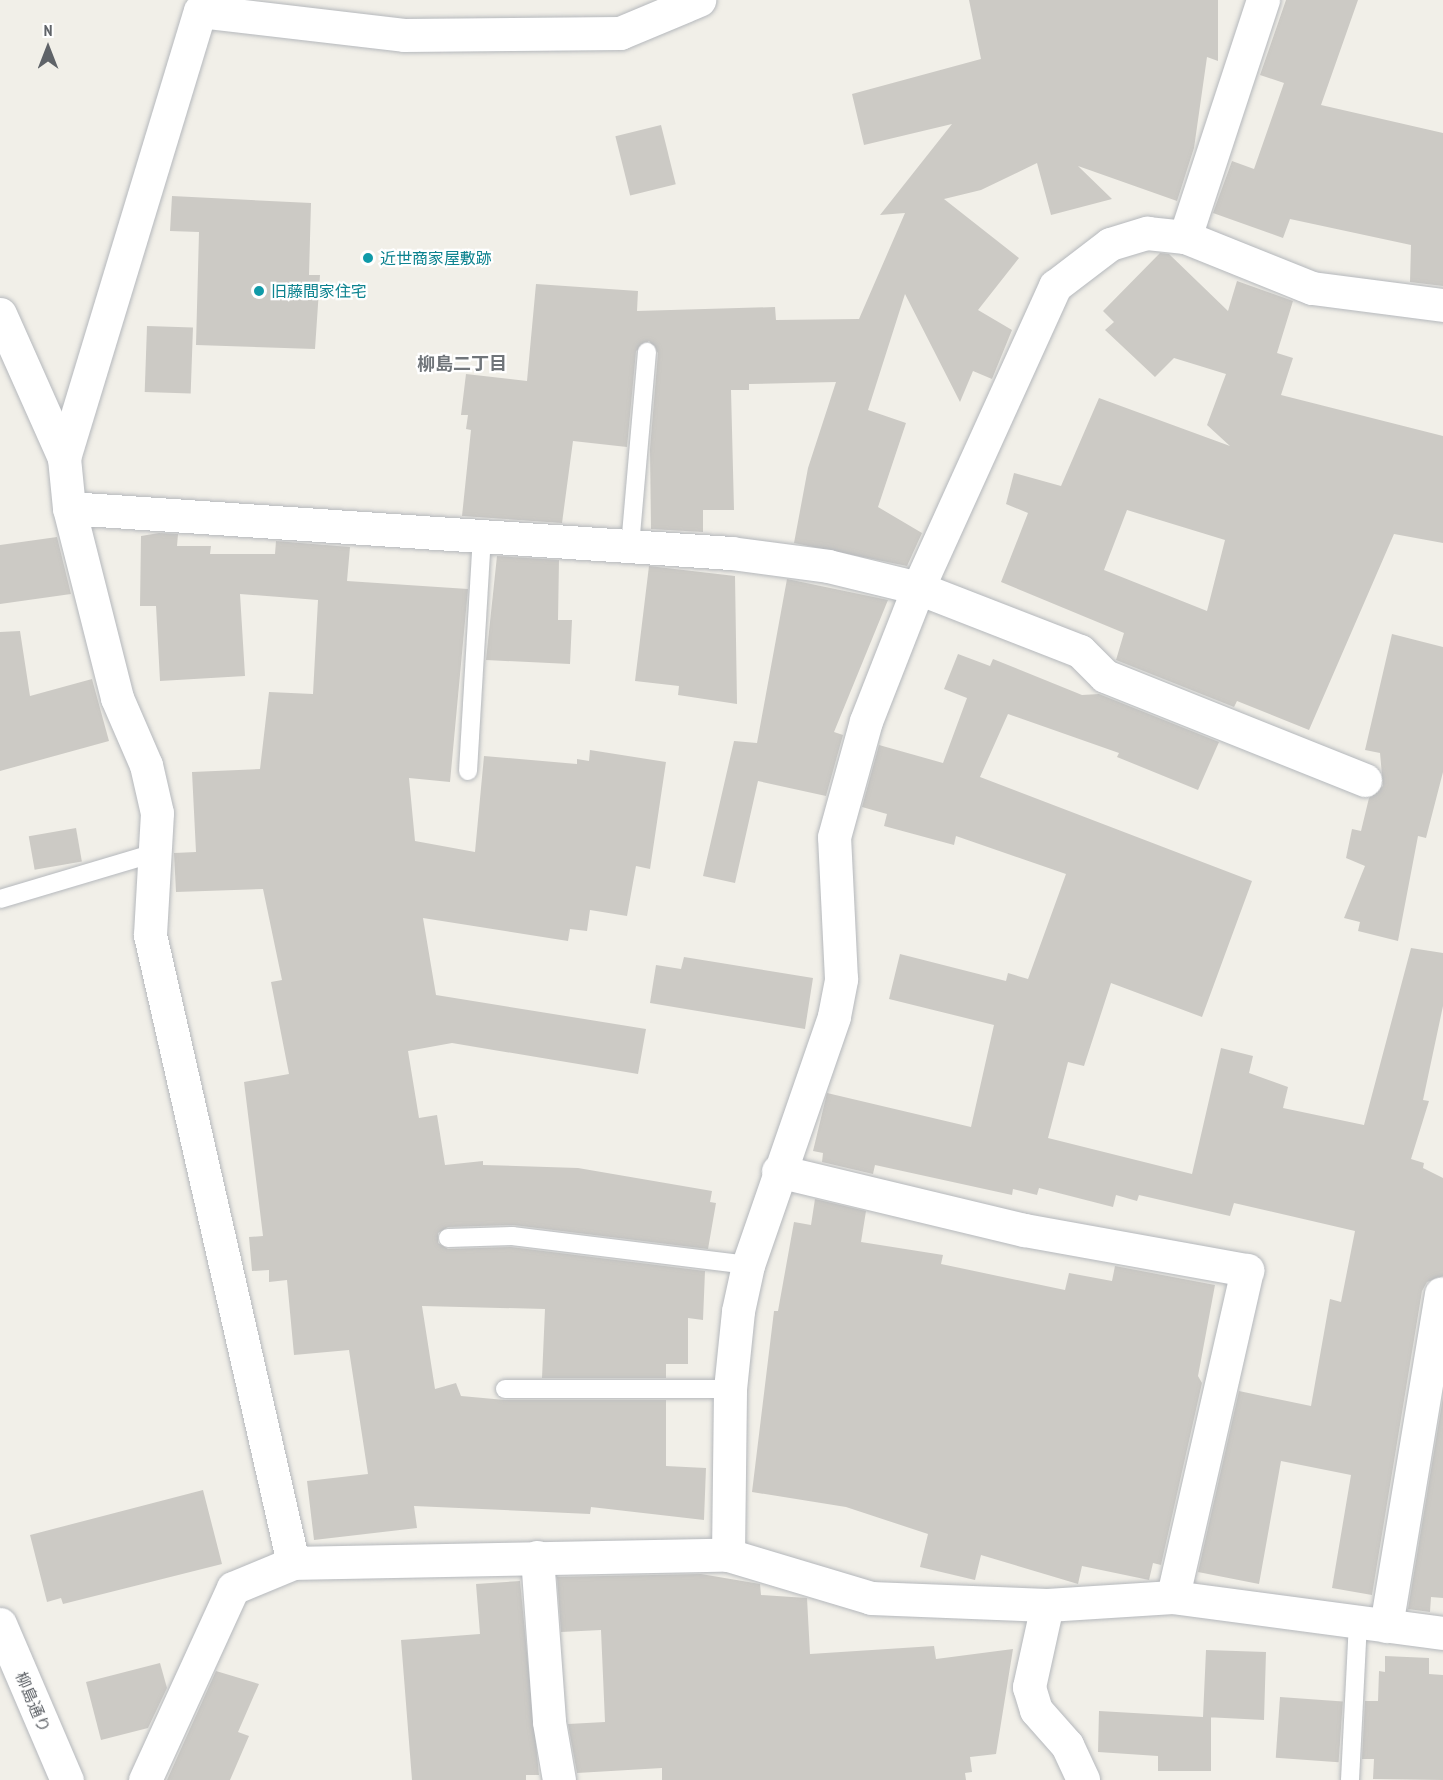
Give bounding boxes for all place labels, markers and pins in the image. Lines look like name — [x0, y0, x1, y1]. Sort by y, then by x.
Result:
place label: 近世商家屋敷跡 — [380, 248, 492, 268]
marker: 近世商家屋敷跡 — [361, 251, 375, 265]
place label: 旧藤間家住宅 — [271, 281, 367, 301]
marker: 旧藤間家住宅 — [252, 284, 266, 298]

